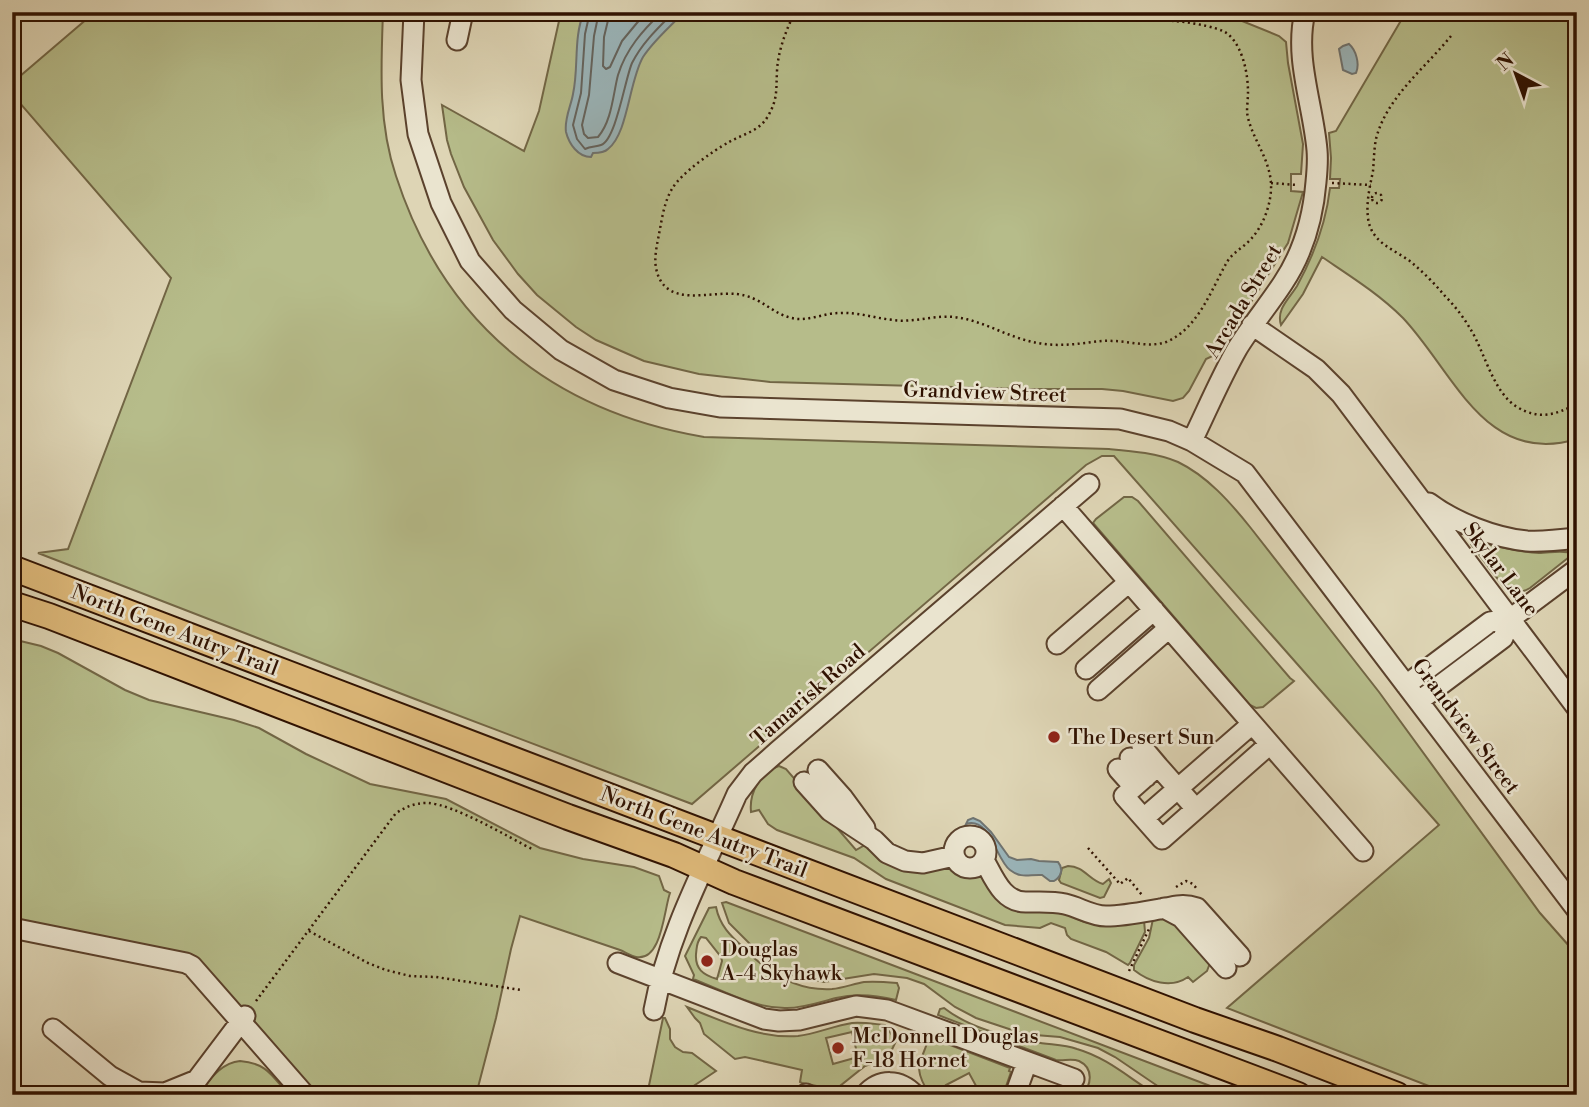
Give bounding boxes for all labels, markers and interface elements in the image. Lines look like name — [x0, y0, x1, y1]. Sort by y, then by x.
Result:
north arrow — [1480, 38, 1550, 108]
text: N — [1492, 48, 1519, 76]
street label: Arcada Street — [1199, 239, 1288, 364]
street label: Grandview Street — [903, 377, 1068, 409]
street label: Skylar Lane — [1456, 518, 1544, 622]
street label: North Gene Autry Trail — [68, 579, 282, 682]
street label: Tamarisk Road — [746, 639, 871, 752]
street label: Grandview Street — [1406, 653, 1525, 800]
place label: The Desert Sun — [1068, 725, 1215, 751]
marker: The Desert Sun — [1046, 729, 1062, 745]
street label: North Gene Autry Trail — [597, 781, 811, 884]
place label: Douglas A-4 Skyhawk — [720, 937, 843, 987]
marker: Douglas A-4 Skyhawk — [699, 953, 715, 969]
place label: McDonnell Douglas F-18 Hornet — [852, 1024, 1039, 1074]
marker: McDonnell Douglas F-18 Hornet — [830, 1040, 846, 1056]

